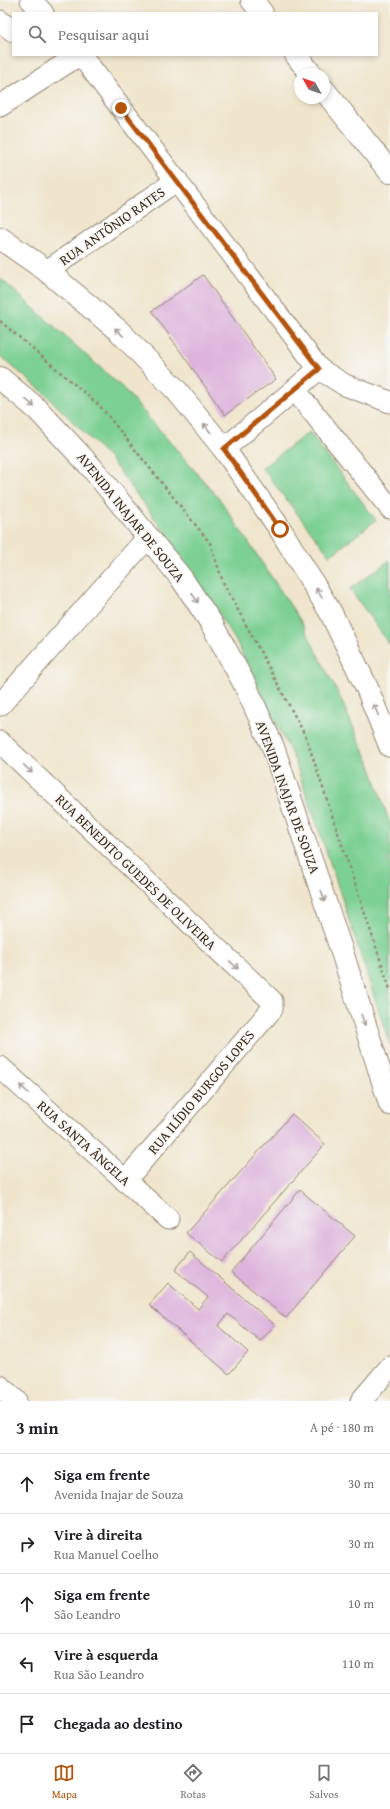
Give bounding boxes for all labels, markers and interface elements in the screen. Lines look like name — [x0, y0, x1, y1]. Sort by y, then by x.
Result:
search box — [12, 12, 378, 56]
icon: search — [26, 23, 48, 45]
text: Pesquisar aqui — [58, 24, 149, 45]
north arrow — [294, 68, 330, 104]
route end — [112, 99, 130, 117]
street label: RUA ANTÔNIO RATES — [55, 182, 169, 270]
one-way arrow — [114, 327, 124, 337]
one-way arrow — [24, 399, 35, 408]
one-way arrow — [202, 422, 211, 433]
street label: AVENIDA INAJAR DE SOUZA — [72, 448, 190, 587]
route start — [271, 520, 289, 538]
one-way arrow — [315, 588, 323, 599]
one-way arrow — [191, 592, 199, 603]
one-way arrow — [371, 704, 379, 716]
street label: AVENIDA INAJAR DE SOUZA — [251, 718, 325, 877]
one-way arrow — [23, 764, 33, 774]
street label: RUA BENEDITO GUEDES DE OLIVEIRA — [51, 789, 221, 955]
one-way arrow — [320, 890, 327, 903]
one-way arrow — [229, 960, 239, 970]
one-way arrow — [360, 1013, 367, 1026]
street label: RUA ILÍDIO BURGOS LOPES — [143, 1025, 259, 1158]
one-way arrow — [19, 1084, 29, 1093]
street label: RUA SANTA ÂNGELA — [33, 1096, 135, 1191]
text: 3 min — [16, 1415, 58, 1440]
text: A pé · 180 m — [310, 1418, 374, 1437]
text: Siga em frente — [54, 1464, 150, 1485]
icon: ahead — [16, 1473, 38, 1495]
text: 30 m — [348, 1474, 374, 1493]
text: Avenida Inajar de Souza — [54, 1485, 183, 1504]
text: Vire à direita — [54, 1524, 142, 1545]
icon: right — [16, 1533, 38, 1555]
text: 30 m — [348, 1534, 374, 1553]
text: Rua Manuel Coelho — [54, 1545, 159, 1564]
text: Siga em frente — [54, 1584, 150, 1605]
icon: ahead — [16, 1593, 38, 1615]
text: 10 m — [348, 1594, 374, 1613]
text: São Leandro — [54, 1605, 121, 1624]
text: Vire à esquerda — [54, 1644, 158, 1665]
icon: left — [16, 1653, 38, 1675]
text: 110 m — [342, 1654, 374, 1673]
text: Rua São Leandro — [54, 1665, 144, 1684]
icon: arrive — [16, 1713, 38, 1735]
text: Chegada ao destino — [54, 1713, 182, 1734]
tab: Mapa — [52, 1762, 77, 1802]
tab: Rotas — [181, 1762, 206, 1802]
tab: Salvos — [309, 1762, 338, 1802]

